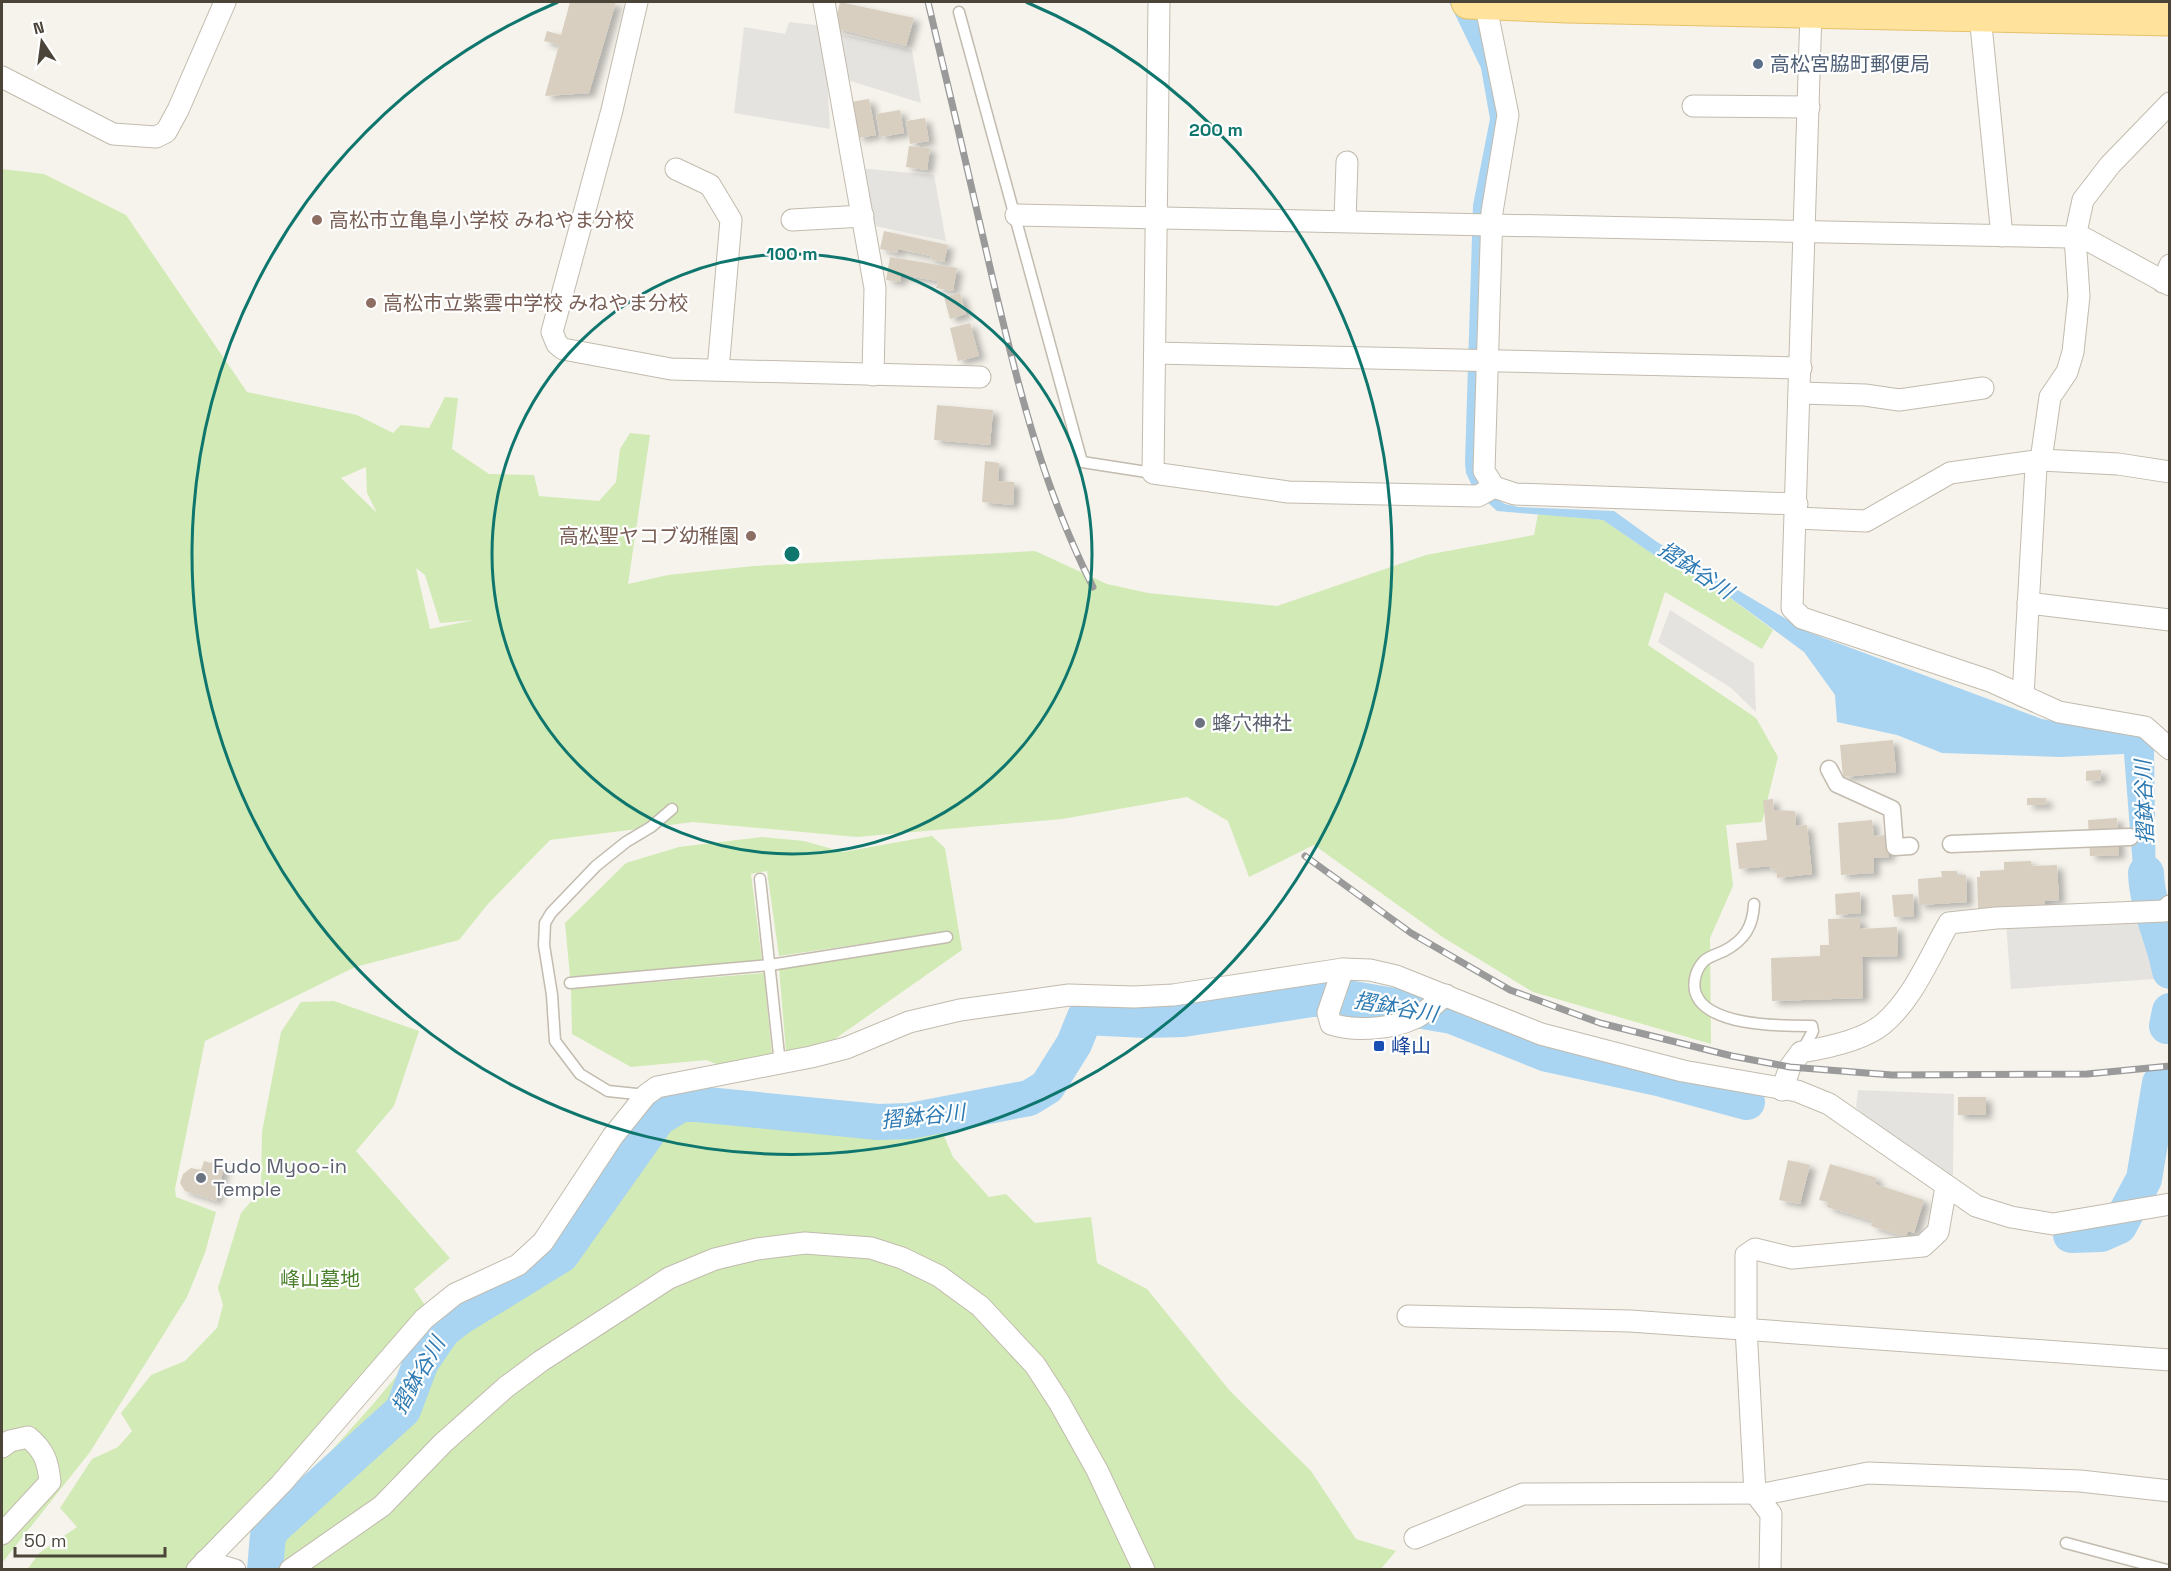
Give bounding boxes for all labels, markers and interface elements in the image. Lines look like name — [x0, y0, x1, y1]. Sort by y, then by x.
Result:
north arrow — [12, 12, 72, 72]
text: N — [31, 16, 46, 39]
place label: 高松宮脇町郵便局 — [1770, 51, 1930, 77]
marker: 高松宮脇町郵便局 — [1751, 57, 1765, 71]
text: 200 m — [1189, 118, 1243, 141]
place label: 高松市立亀阜小学校 みねやま分校 — [329, 207, 634, 233]
marker: 高松市立亀阜小学校 みねやま分校 — [310, 213, 324, 227]
text: 100 m — [766, 242, 818, 265]
place label: 高松市立紫雲中学校 みねやま分校 — [383, 290, 688, 316]
marker: 高松市立紫雲中学校 みねやま分校 — [364, 296, 378, 310]
place label: 高松聖ヤコブ幼稚園 — [559, 523, 739, 549]
marker: 高松聖ヤコブ幼稚園 — [744, 529, 758, 543]
water label: 摺鉢谷川 — [1654, 535, 1740, 606]
centre of rings — [782, 544, 802, 564]
place label: 蜂穴神社 — [1212, 710, 1292, 736]
marker: 蜂穴神社 — [1193, 716, 1207, 730]
water label: 摺鉢谷川 — [2129, 758, 2159, 844]
water label: 摺鉢谷川 — [1352, 986, 1442, 1028]
place label: 峰山 — [1391, 1033, 1431, 1059]
marker: 峰山 — [1372, 1039, 1386, 1053]
water label: 摺鉢谷川 — [880, 1098, 968, 1134]
place label: Fudo Myoo-in Temple — [213, 1153, 347, 1202]
marker: Fudo Myoo-in Temple — [194, 1171, 208, 1185]
park label: 峰山墓地 — [280, 1266, 360, 1292]
water label: 摺鉢谷川 — [385, 1330, 452, 1418]
scale bar — [15, 1520, 165, 1558]
text: 50 m — [24, 1529, 66, 1552]

